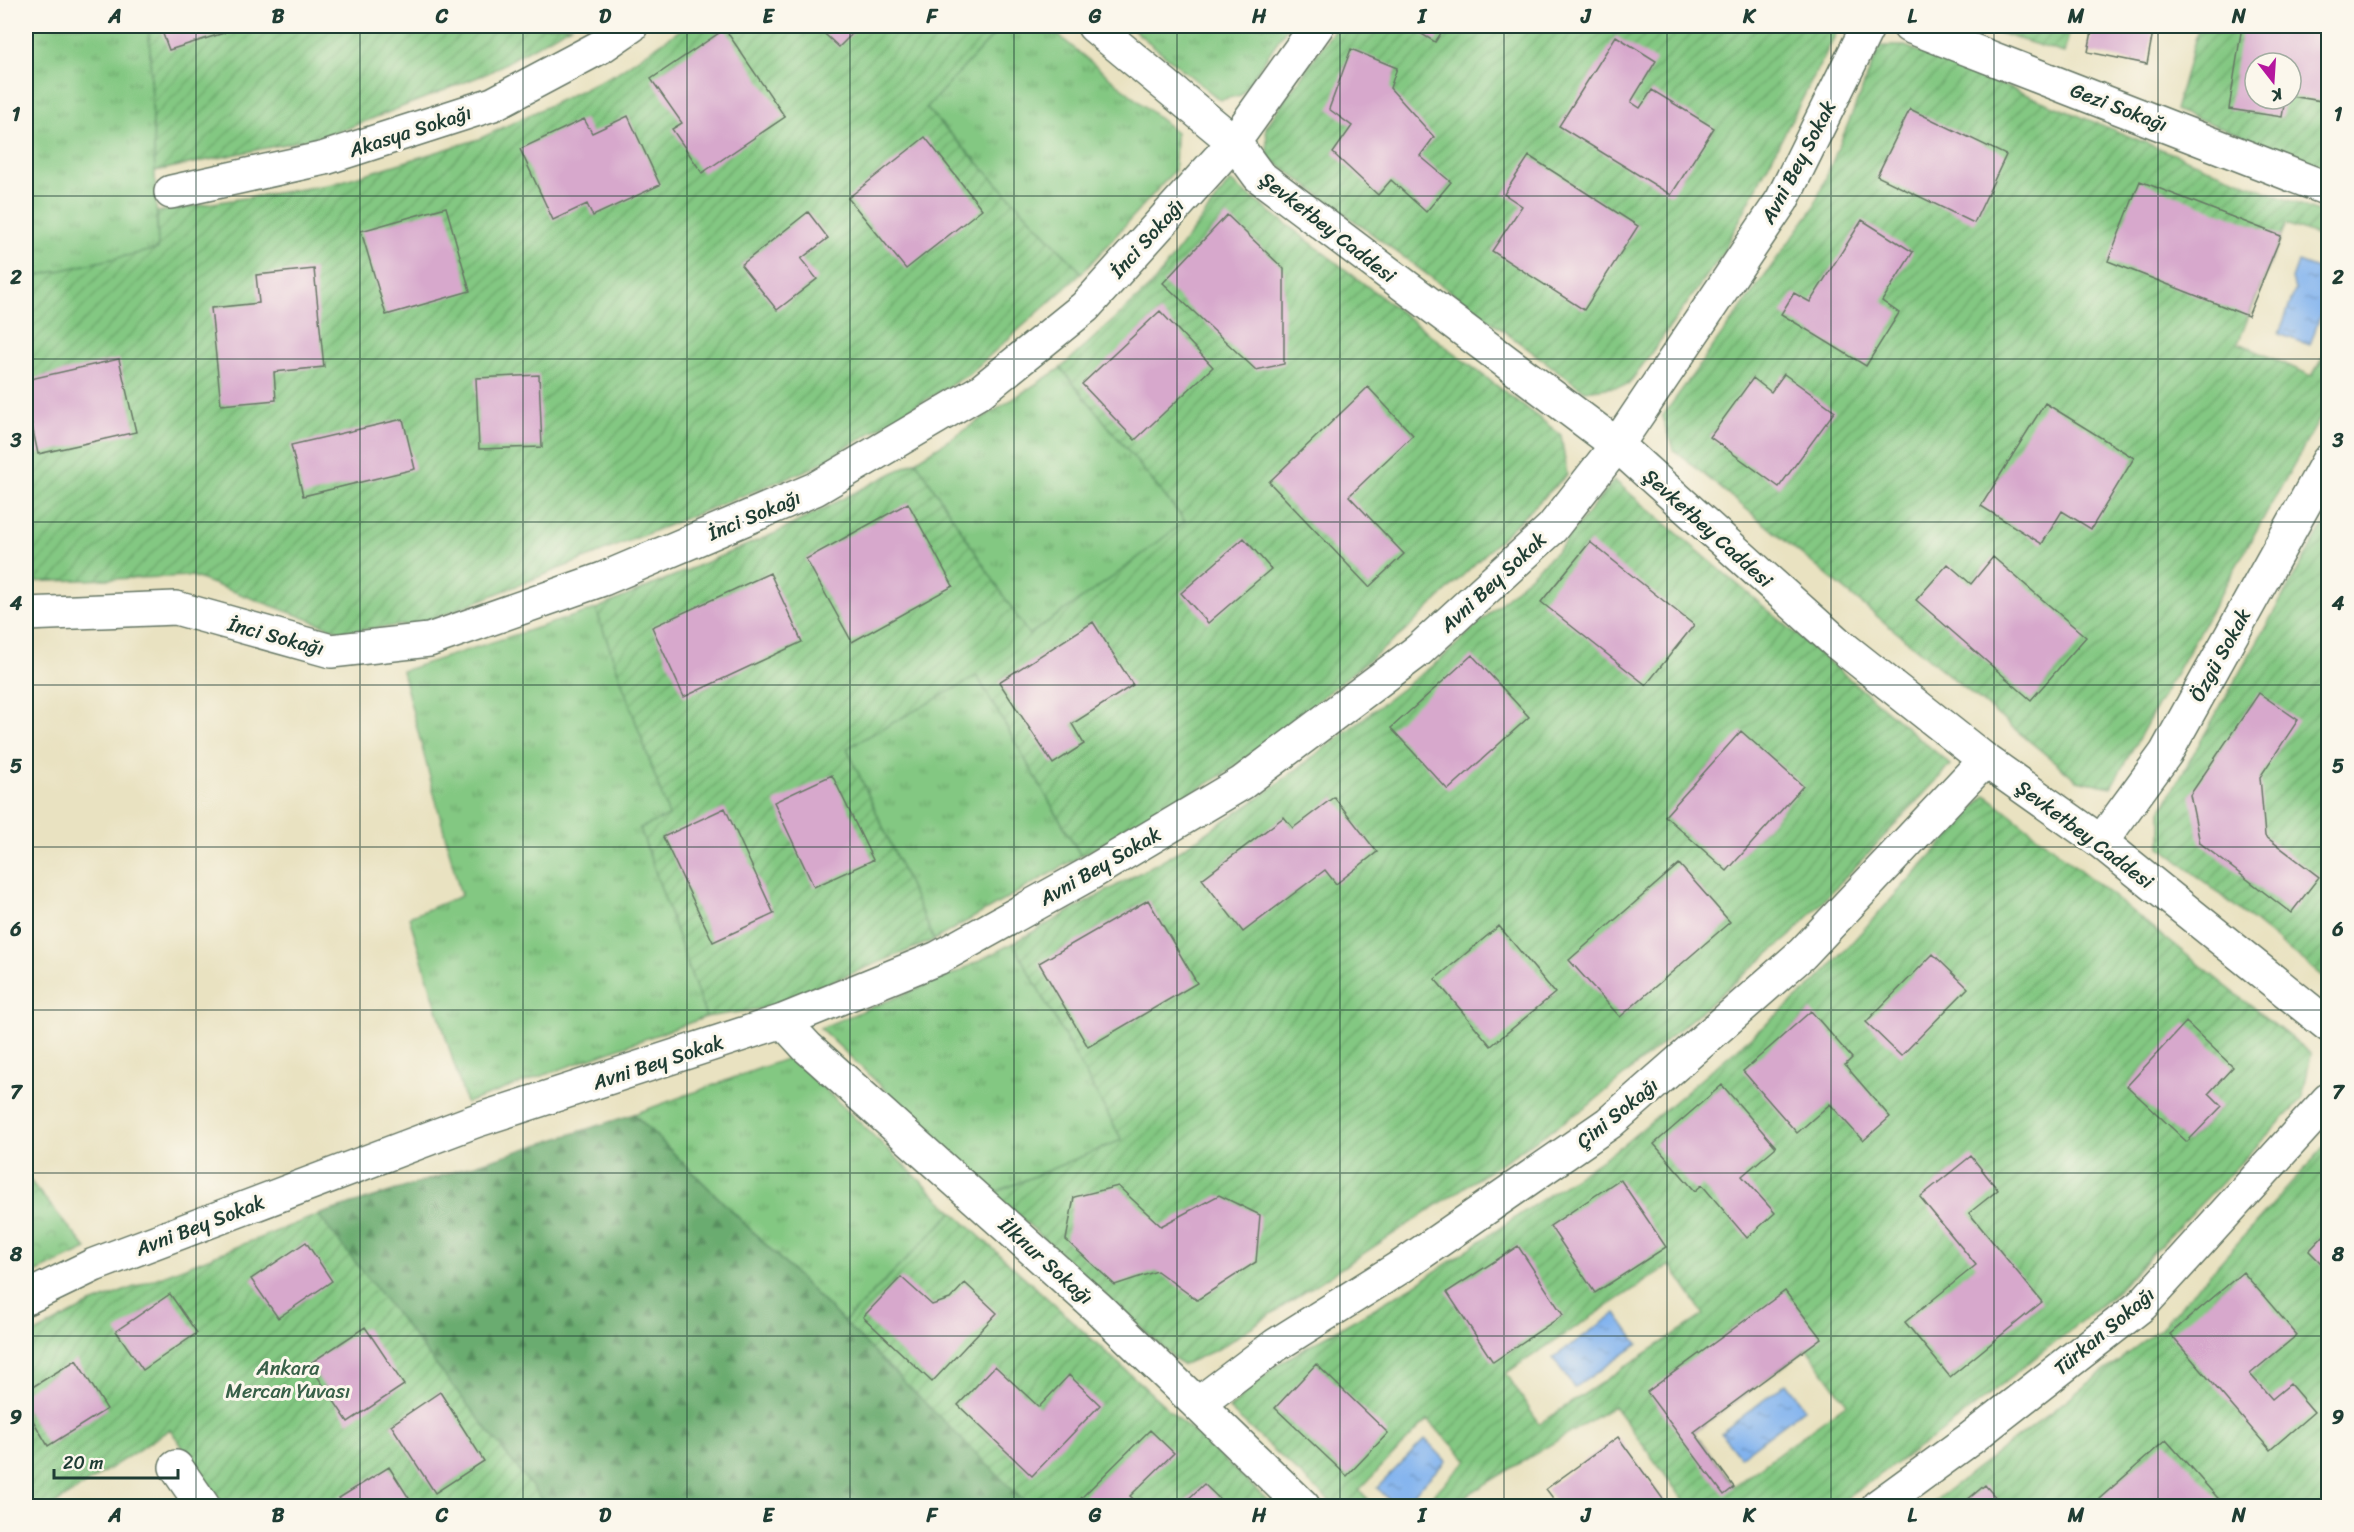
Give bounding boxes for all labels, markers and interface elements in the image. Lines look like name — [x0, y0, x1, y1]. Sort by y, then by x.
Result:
text: A — [107, 0, 122, 34]
text: B — [272, 0, 285, 34]
text: C — [435, 0, 449, 34]
text: D — [599, 0, 612, 34]
text: E — [762, 0, 775, 34]
text: F — [926, 0, 939, 34]
text: G — [1088, 0, 1102, 34]
text: H — [1251, 0, 1267, 34]
text: I — [1417, 0, 1428, 34]
text: J — [1580, 0, 1592, 34]
text: K — [1742, 0, 1757, 34]
text: L — [1907, 0, 1917, 34]
text: M — [2067, 0, 2085, 34]
text: N — [2231, 0, 2247, 34]
north arrow — [2243, 51, 2303, 111]
street label: Gezi Sokağı — [2065, 73, 2173, 142]
text: K — [2267, 79, 2287, 111]
street label: Avni Bey Sokak — [1751, 94, 1846, 231]
street label: Akasya Sokağı — [343, 95, 476, 168]
text: 1 — [12, 97, 21, 132]
text: 1 — [2334, 97, 2343, 132]
street label: Şevketbey Caddesi — [1252, 163, 1404, 293]
street label: İnci Sokağı — [1101, 190, 1193, 287]
text: 2 — [9, 260, 22, 295]
text: 2 — [2331, 260, 2344, 295]
text: 3 — [10, 423, 22, 458]
text: 3 — [2332, 423, 2344, 458]
street label: Şevketbey Caddesi — [1634, 460, 1781, 597]
street label: İnci Sokağı — [701, 480, 806, 551]
street label: Avni Bey Sokak — [1431, 523, 1555, 642]
text: 4 — [9, 586, 23, 621]
text: 4 — [2331, 586, 2345, 621]
street label: Özgü Sokak — [2180, 602, 2261, 709]
street label: İnci Sokağı — [223, 607, 328, 666]
text: 5 — [10, 749, 22, 784]
text: 5 — [2332, 749, 2344, 784]
street label: Şevketbey Caddesi — [2008, 771, 2162, 899]
street label: Avni Bey Sokak — [1032, 817, 1168, 916]
text: 6 — [9, 912, 22, 947]
text: 6 — [2331, 912, 2344, 947]
street label: Avni Bey Sokak — [587, 1025, 729, 1100]
street label: Çini Sokağı — [1568, 1069, 1667, 1158]
text: 7 — [10, 1075, 23, 1110]
text: 7 — [2332, 1075, 2345, 1110]
street label: Avni Bey Sokak — [129, 1185, 270, 1267]
street label: İlknur Sokağı — [989, 1208, 1101, 1314]
text: 8 — [9, 1237, 23, 1272]
text: 8 — [2331, 1237, 2345, 1272]
street label: Türkan Sokağı — [2046, 1278, 2163, 1385]
park label: Ankara Mercan Yuvası — [226, 1351, 350, 1409]
text: 9 — [10, 1400, 22, 1435]
text: 9 — [2332, 1400, 2344, 1435]
scale bar — [54, 1442, 178, 1480]
text: 20 m — [63, 1447, 103, 1479]
text: A — [107, 1498, 122, 1532]
text: B — [272, 1498, 285, 1532]
text: C — [435, 1498, 449, 1532]
text: D — [599, 1498, 612, 1532]
text: E — [762, 1498, 775, 1532]
text: F — [926, 1498, 939, 1532]
text: G — [1088, 1498, 1102, 1532]
text: H — [1251, 1498, 1267, 1532]
text: I — [1417, 1498, 1428, 1532]
text: J — [1580, 1498, 1592, 1532]
text: K — [1742, 1498, 1757, 1532]
text: L — [1907, 1498, 1917, 1532]
text: M — [2067, 1498, 2085, 1532]
text: N — [2231, 1498, 2247, 1532]

